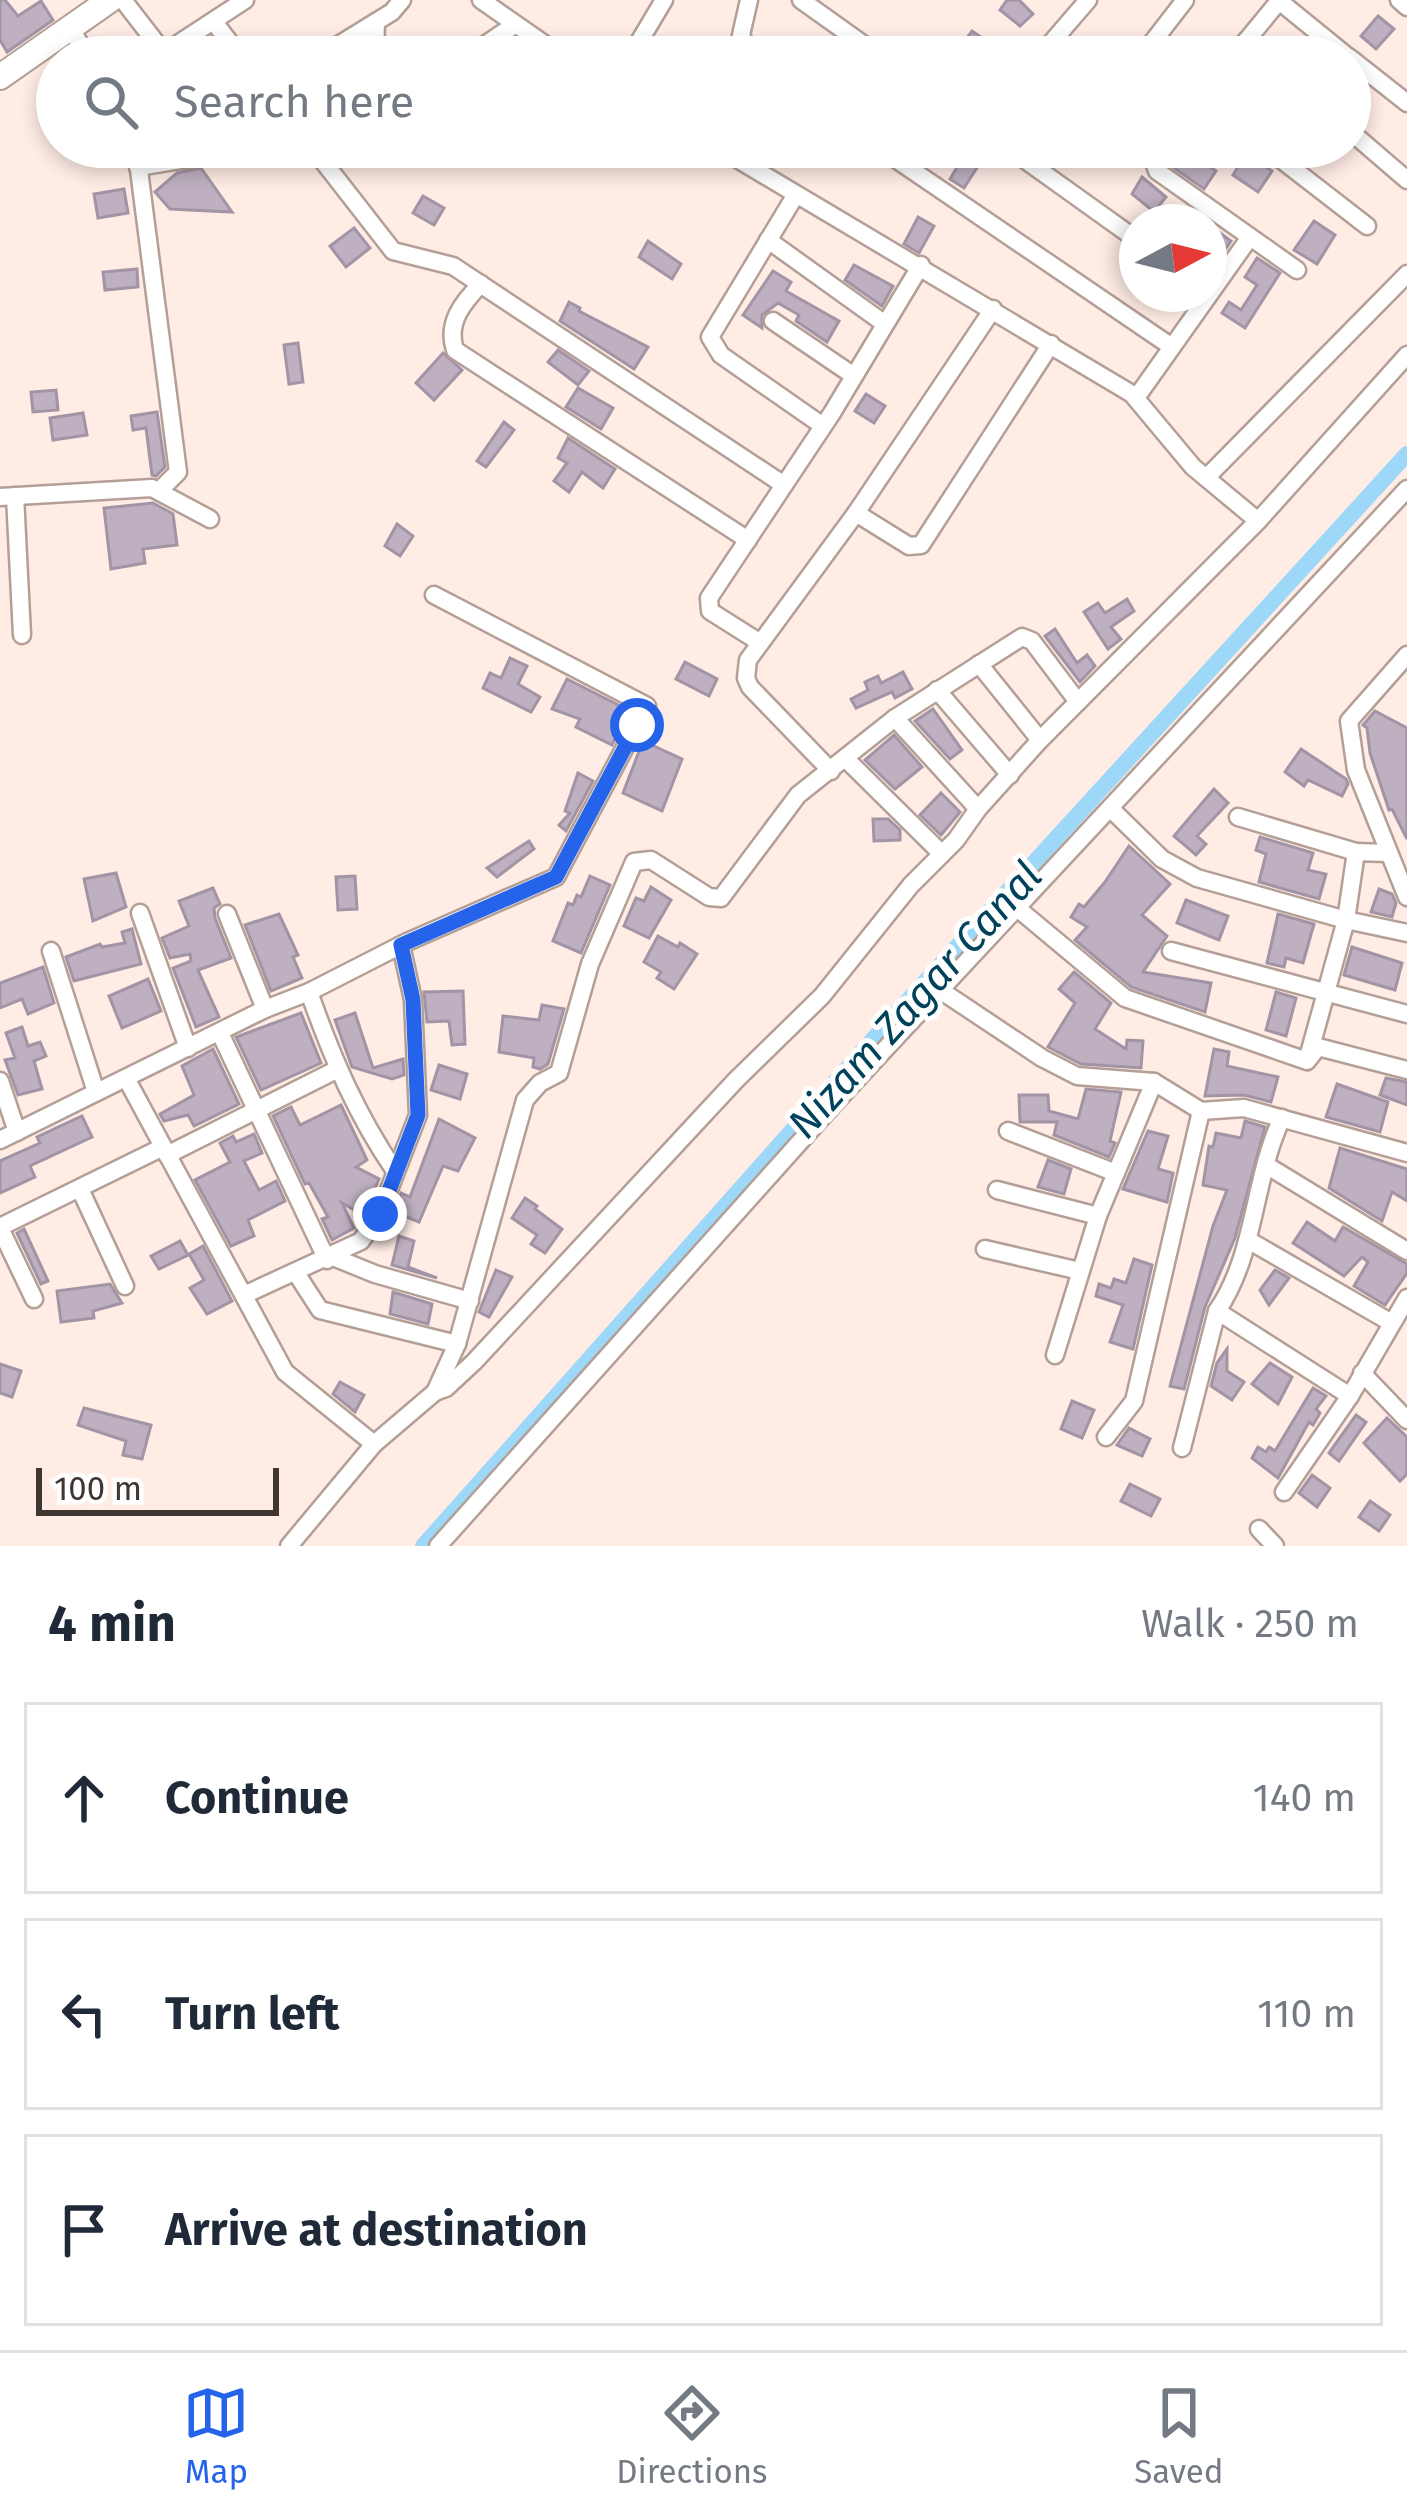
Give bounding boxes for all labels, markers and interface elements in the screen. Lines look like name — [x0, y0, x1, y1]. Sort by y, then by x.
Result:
search box — [36, 36, 1371, 168]
icon: search — [78, 69, 144, 135]
text: Search here — [174, 75, 414, 129]
north arrow — [1119, 204, 1227, 312]
route start — [610, 698, 664, 752]
water label: Nizam Zagar Canal — [778, 851, 1052, 1149]
route end — [353, 1187, 407, 1241]
scale bar — [36, 1462, 279, 1515]
text: 100 m — [54, 1469, 142, 1509]
text: 4 min — [48, 1593, 176, 1655]
text: Walk · 250 m — [1141, 1601, 1359, 1647]
icon: ahead — [51, 1765, 117, 1831]
text: Continue — [165, 1771, 349, 1825]
text: 140 m — [1253, 1775, 1356, 1821]
icon: left — [51, 1981, 117, 2047]
text: Turn left — [165, 1987, 339, 2041]
text: 110 m — [1257, 1991, 1356, 2037]
icon: arrive — [51, 2197, 117, 2263]
text: Arrive at destination — [165, 2203, 588, 2257]
tab: Map — [183, 2380, 249, 2492]
tab: Directions — [616, 2380, 768, 2492]
tab: Saved — [1134, 2380, 1224, 2492]

